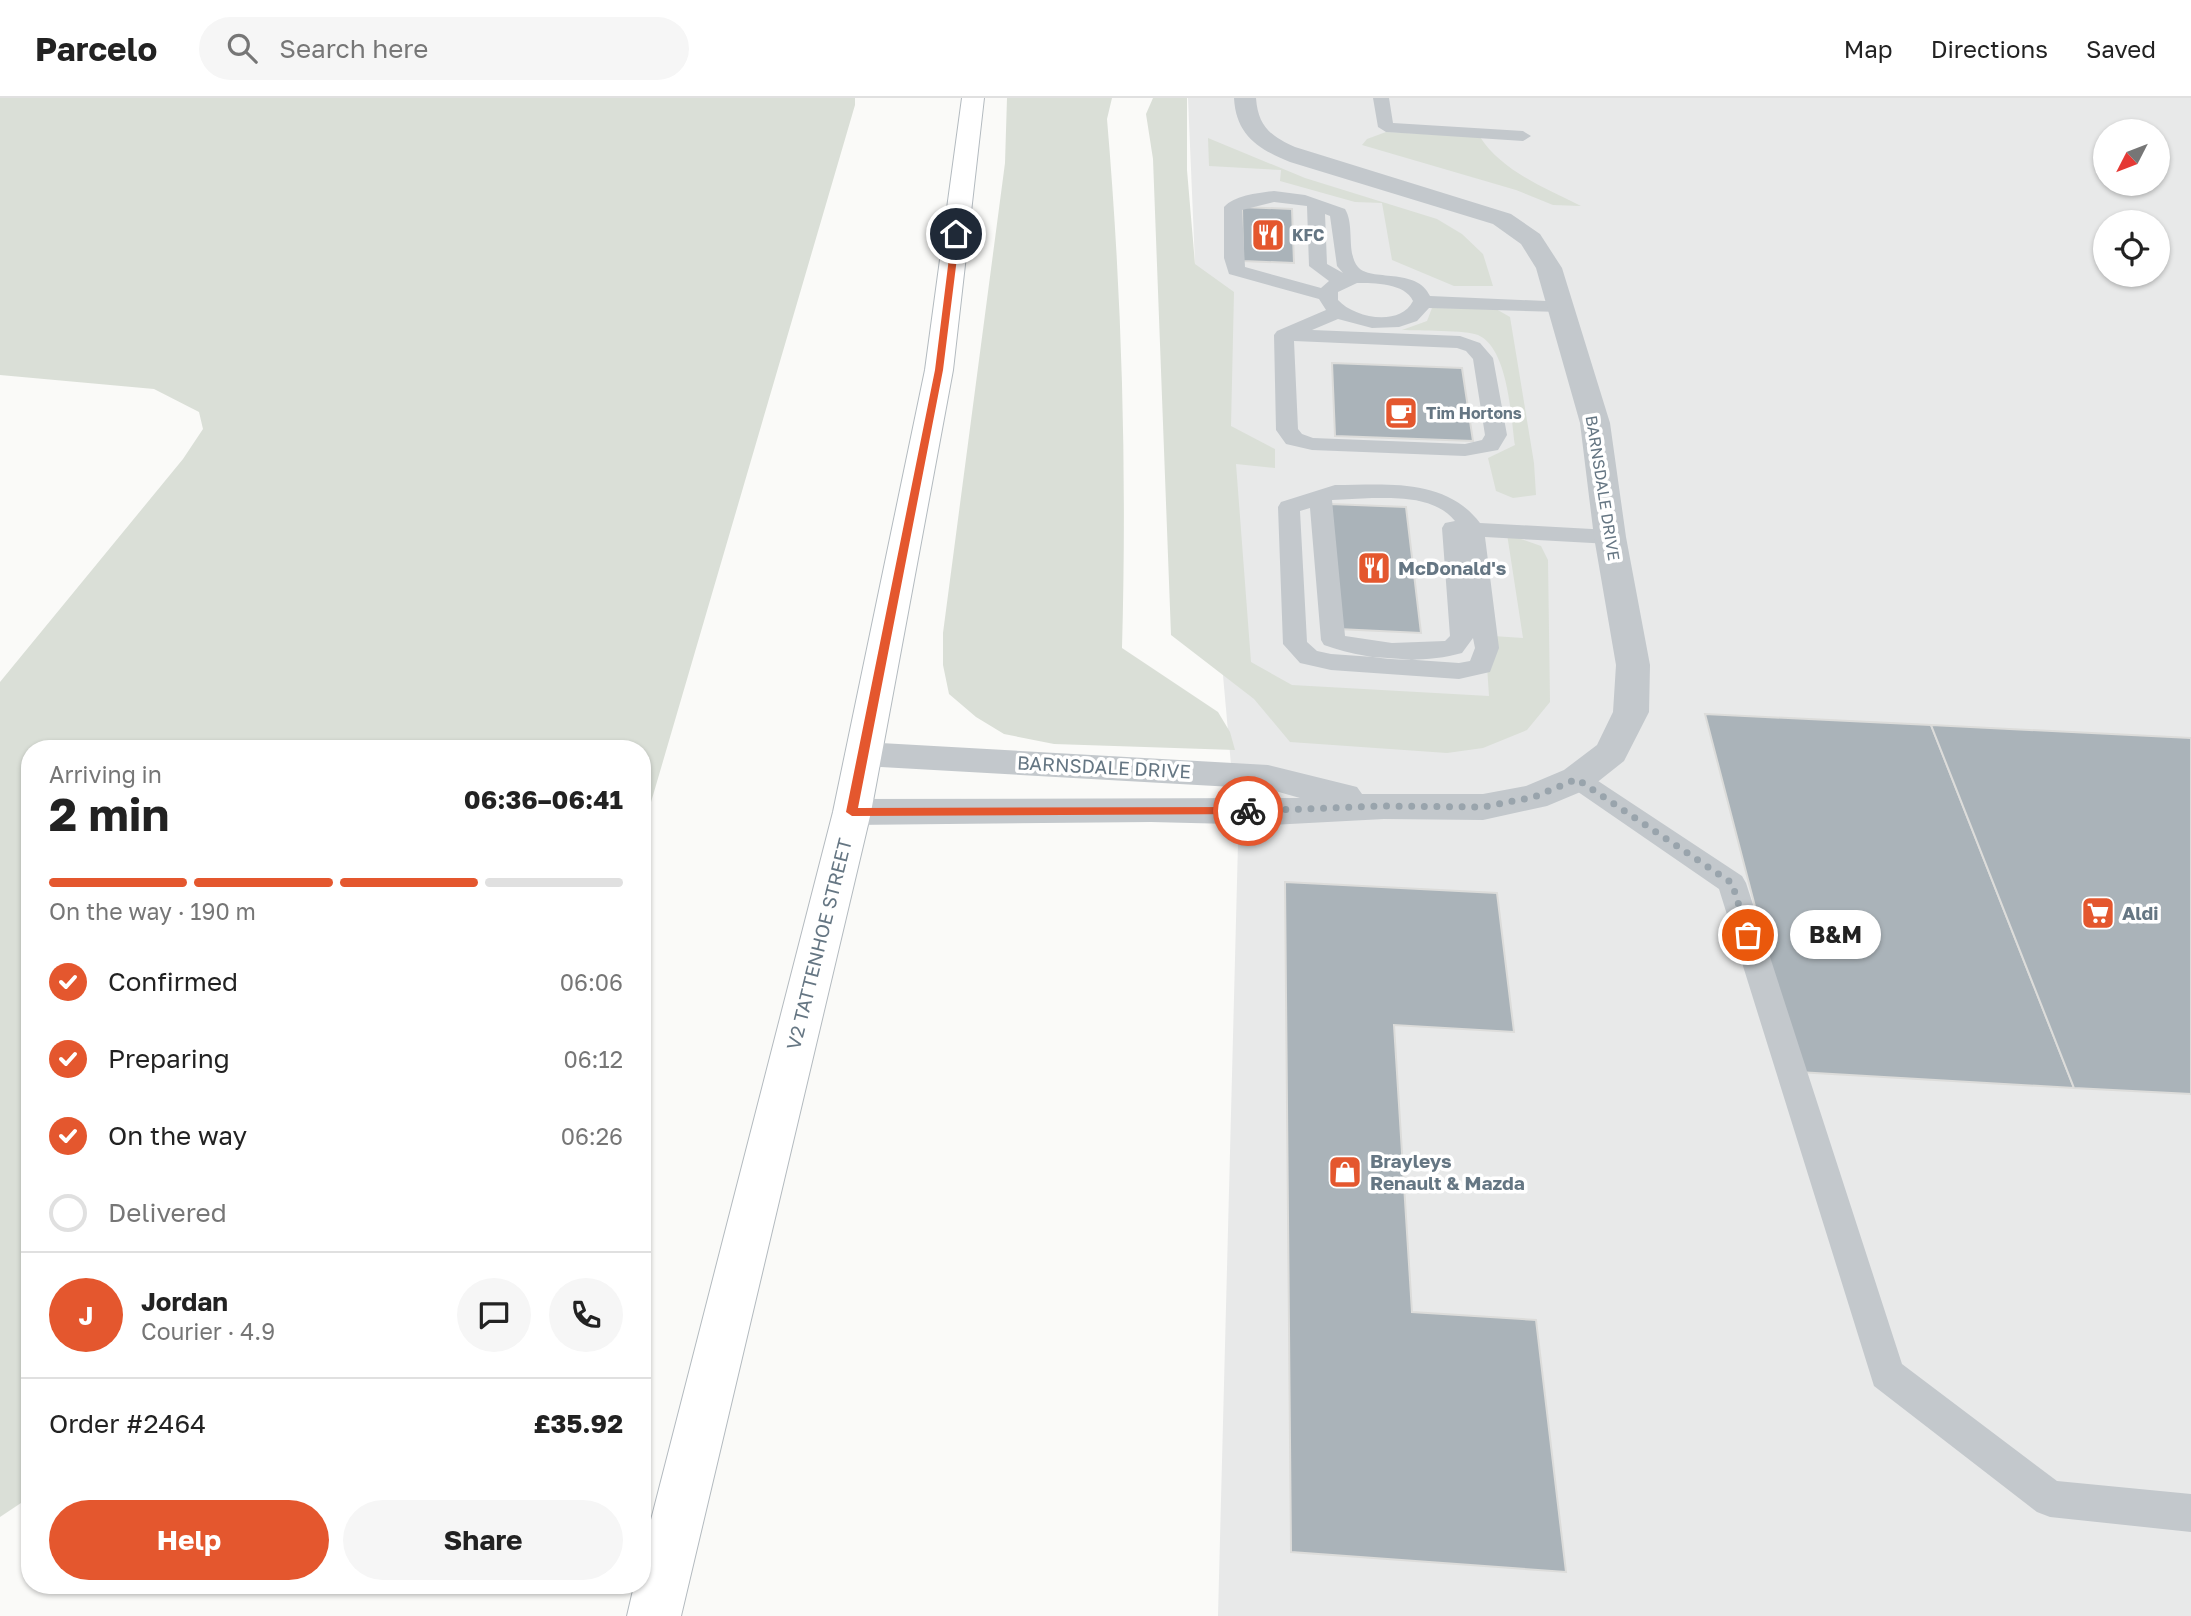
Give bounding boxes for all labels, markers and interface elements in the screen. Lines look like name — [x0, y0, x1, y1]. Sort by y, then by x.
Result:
search box — [199, 17, 689, 80]
text: Parcelo — [35, 29, 157, 68]
icon: search — [223, 29, 261, 67]
text: Search here — [279, 33, 428, 64]
text: Map — [1844, 34, 1893, 63]
text: Directions — [1931, 34, 2048, 63]
text: Saved — [2086, 34, 2156, 63]
north arrow — [2093, 119, 2170, 196]
map controls — [2093, 119, 2170, 287]
pin — [926, 204, 986, 264]
button: locate — [2093, 210, 2170, 287]
icon: home — [937, 215, 975, 253]
restaurant icon: KFC — [1249, 216, 1287, 254]
place label: KFC — [1292, 225, 1324, 245]
cafe icon: Tim Hortons — [1382, 394, 1420, 432]
place label: Tim Hortons — [1426, 403, 1522, 423]
street label: BARNSDALE DRIVE — [1582, 414, 1624, 562]
restaurant icon: McDonald's — [1355, 549, 1393, 587]
place label: McDonald's — [1398, 556, 1507, 579]
street label: BARNSDALE DRIVE — [1017, 750, 1191, 783]
text: Arriving in — [49, 760, 162, 788]
courier — [1213, 776, 1283, 846]
text: 06:36–06:41 — [464, 784, 623, 815]
text: 2 min — [49, 786, 169, 841]
icon: bike — [1229, 792, 1267, 830]
street label: V2 TATTENHOE STREET — [781, 836, 856, 1052]
supermarket icon: Aldi — [2079, 894, 2117, 932]
text: On the way · 190 m — [49, 897, 256, 925]
place label: Aldi — [2122, 901, 2158, 924]
pin — [1718, 905, 1778, 965]
callout: B&M — [1790, 910, 1881, 960]
icon: bag — [1729, 916, 1767, 954]
text: B&M — [1809, 920, 1862, 948]
icon: check — [49, 963, 87, 1001]
text: Confirmed — [108, 966, 238, 997]
text: 06:06 — [560, 968, 623, 996]
icon: check — [49, 1040, 87, 1078]
text: Preparing — [108, 1043, 230, 1074]
text: 06:12 — [563, 1045, 623, 1073]
icon: check — [49, 1117, 87, 1155]
text: On the way — [108, 1120, 247, 1151]
text: 06:26 — [561, 1122, 623, 1150]
place label: Brayleys Renault & Mazda — [1370, 1149, 1525, 1194]
shop icon: Brayleys Renault & Mazda — [1326, 1153, 1364, 1191]
text: Delivered — [108, 1197, 227, 1228]
button: chat — [457, 1278, 531, 1352]
button: phone — [549, 1278, 623, 1352]
text: Jordan — [141, 1286, 228, 1317]
text: J — [79, 1300, 93, 1331]
text: Courier · 4.9 — [141, 1317, 275, 1345]
text: Order #2464 — [49, 1408, 206, 1439]
text: £35.92 — [533, 1408, 623, 1439]
button: Help — [49, 1500, 329, 1580]
button: Share — [343, 1500, 623, 1580]

